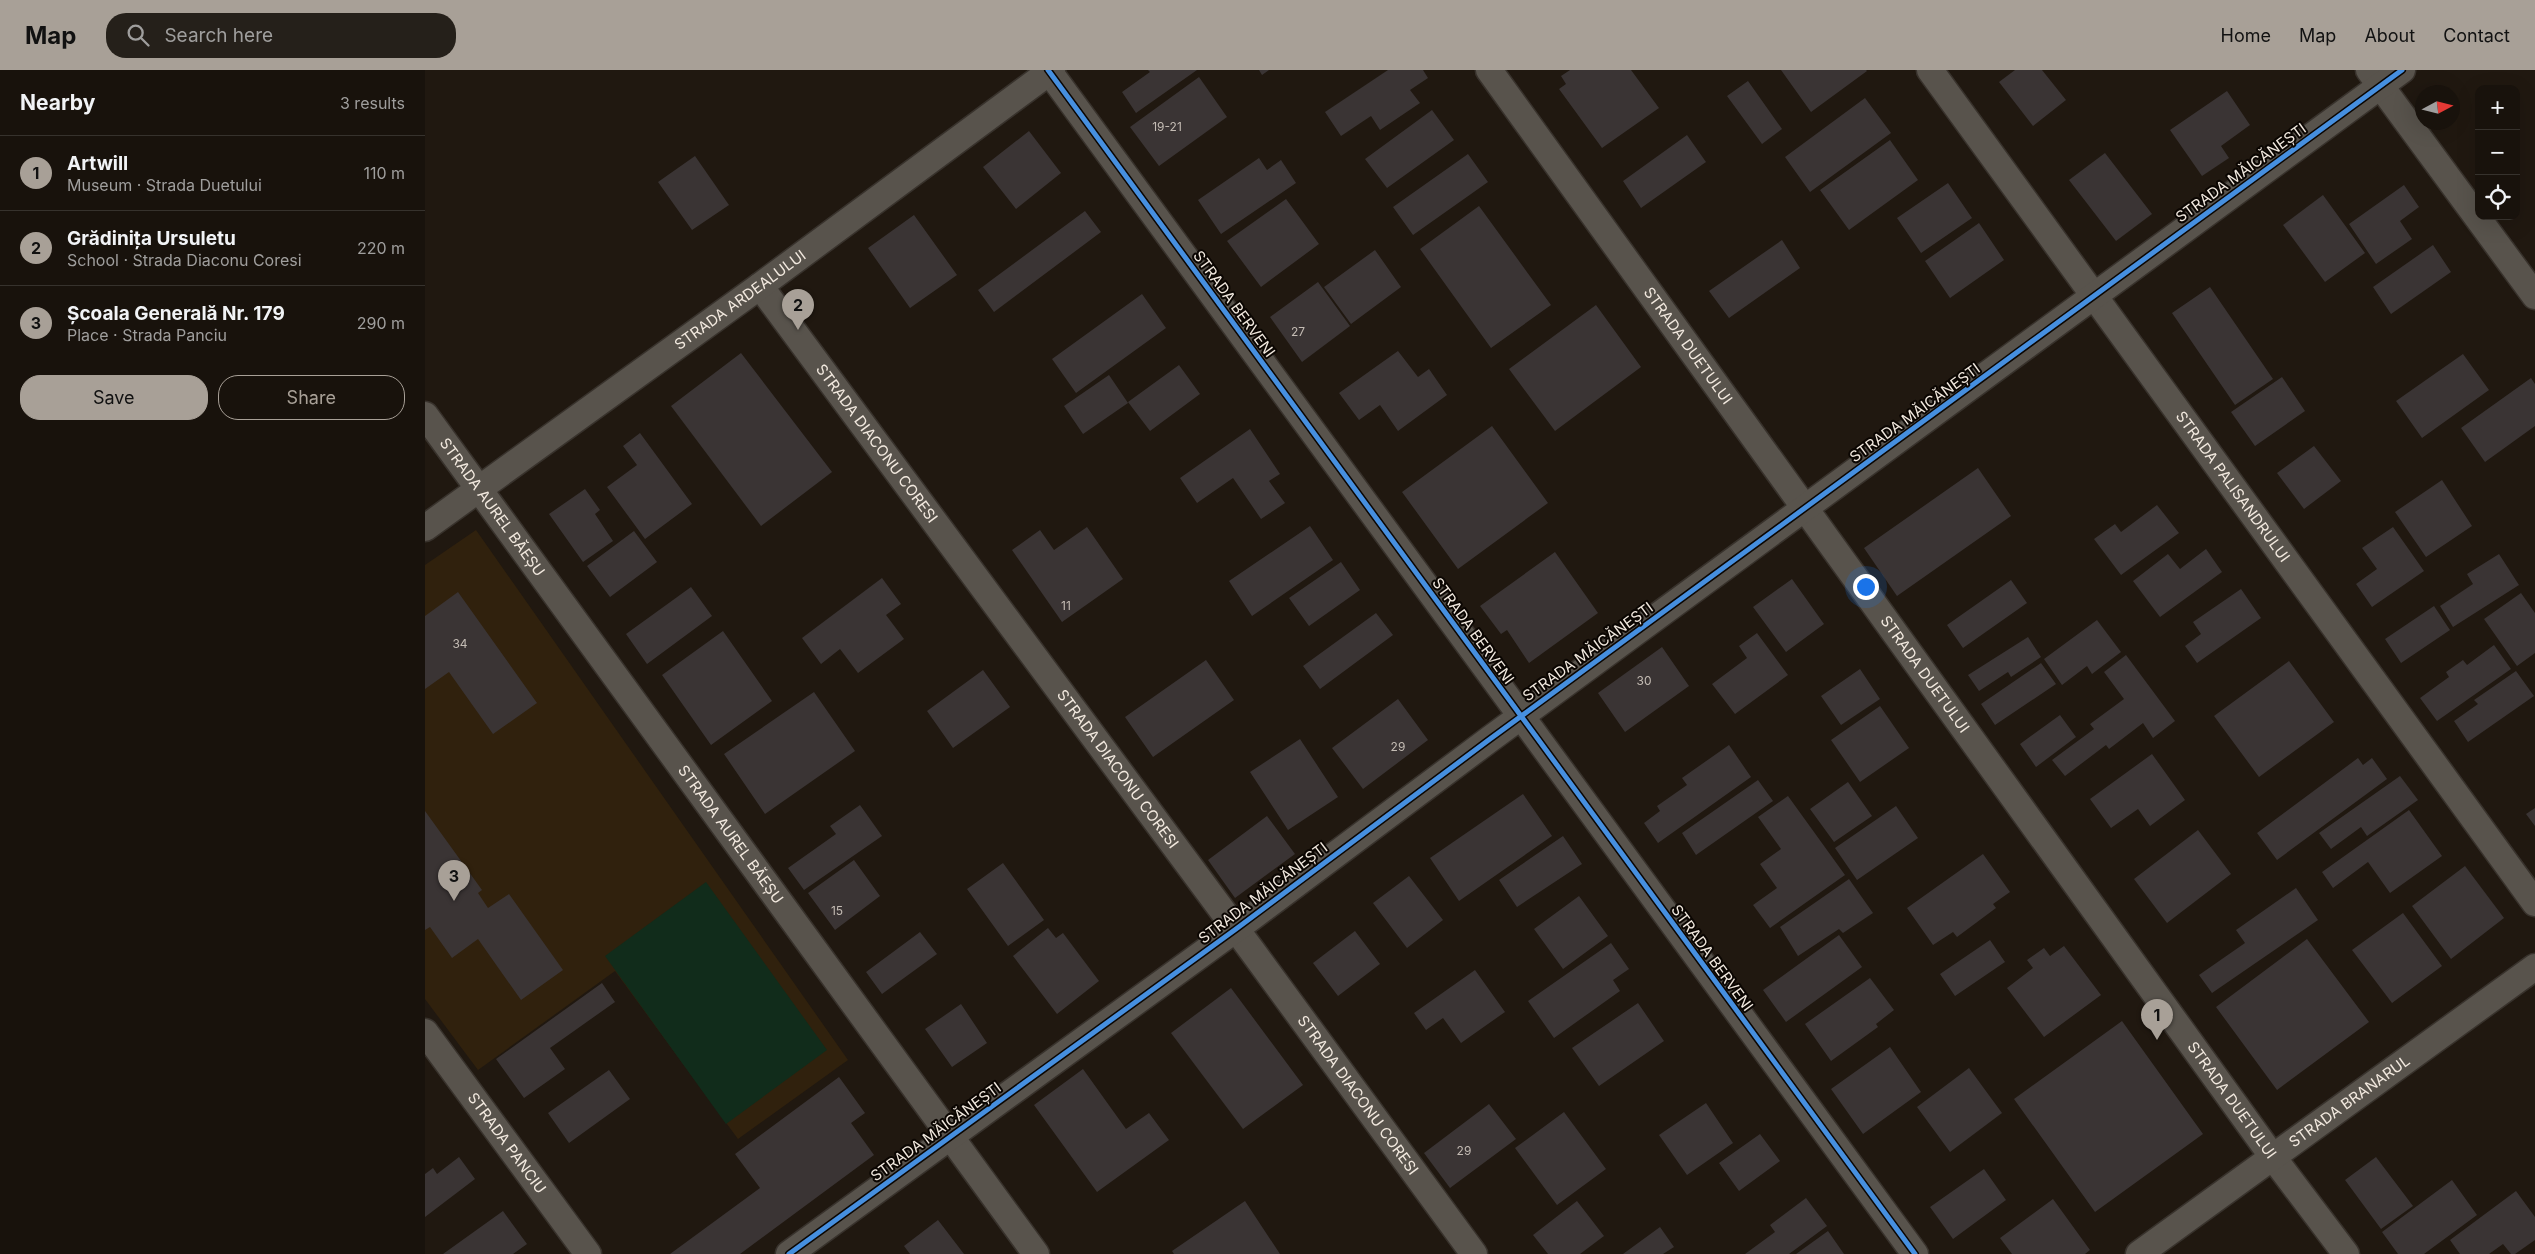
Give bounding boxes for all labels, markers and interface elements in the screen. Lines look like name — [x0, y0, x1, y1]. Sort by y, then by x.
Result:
search box — [106, 13, 456, 58]
text: Map — [25, 21, 76, 50]
icon: search — [124, 21, 152, 49]
text: Search here — [164, 24, 273, 47]
text: Home — [2221, 25, 2271, 46]
text: Map — [2299, 25, 2336, 46]
text: About — [2364, 25, 2415, 46]
text: Contact — [2443, 25, 2510, 46]
north arrow — [2415, 85, 2460, 130]
map controls — [2475, 85, 2520, 220]
button: + — [2475, 85, 2520, 130]
text: Nearby — [20, 90, 95, 115]
text: 3 results — [340, 93, 405, 113]
house number: 19-21 — [1152, 119, 1182, 134]
street label: STRADA MĂICĂNEȘTI — [2172, 119, 2310, 226]
button: − — [2475, 130, 2520, 175]
text: Artwill — [67, 152, 128, 175]
text: 1 — [33, 163, 39, 183]
text: 110 m — [363, 163, 405, 183]
text: Museum · Strada Duetului — [67, 175, 262, 195]
button: locate — [2475, 175, 2520, 220]
text: Grădinița Ursuletu — [67, 227, 236, 250]
text: 2 — [31, 238, 41, 258]
text: 220 m — [357, 238, 405, 258]
street label: STRADA ARDEALULUI — [671, 245, 809, 354]
street label: STRADA BERVENI — [1189, 247, 1279, 361]
text: School · Strada Diaconu Coresi — [67, 250, 302, 270]
street label: STRADA DUETULUI — [1640, 283, 1737, 408]
pin: 2 — [782, 289, 814, 330]
text: Școala Generală Nr. 179 — [67, 302, 285, 325]
text: 3 — [31, 313, 41, 333]
text: 290 m — [357, 313, 405, 333]
house number: 27 — [1291, 324, 1305, 339]
text: Place · Strada Panciu — [67, 325, 227, 345]
street label: STRADA MĂICĂNEȘTI — [1846, 359, 1984, 466]
street label: STRADA DIACONU CORESI — [812, 360, 942, 526]
button: Save — [20, 375, 208, 420]
button: Share — [218, 375, 405, 420]
street label: STRADA PALISANDRULUI — [2172, 407, 2294, 566]
street label: STRADA AUREL BĂEȘU — [436, 434, 549, 580]
street label: STRADA BERVENI — [1428, 574, 1518, 688]
your location — [1853, 574, 1879, 600]
house number: 11 — [1061, 598, 1071, 613]
street label: STRADA MĂICĂNEȘTI — [1519, 598, 1657, 705]
street label: STRADA DUETULUI — [1877, 612, 1974, 736]
house number: 34 — [452, 636, 468, 651]
house number: 30 — [1637, 673, 1651, 688]
street label: STRADA DIACONU CORESI — [1053, 686, 1183, 852]
house number: 29 — [1391, 739, 1405, 754]
street label: STRADA AUREL BĂEȘU — [674, 761, 788, 907]
street label: STRADA MĂICĂNEȘTI — [1194, 838, 1331, 947]
pin: 3 — [438, 860, 470, 901]
street label: STRADA BERVENI — [1667, 901, 1757, 1015]
house number: 15 — [831, 903, 843, 918]
pin: 1 — [2141, 999, 2173, 1040]
street label: STRADA DIACONU CORESI — [1294, 1011, 1423, 1178]
street label: STRADA DUETULUI — [2184, 1038, 2281, 1162]
street label: STRADA BRANARUL — [2285, 1051, 2414, 1151]
street label: STRADA MĂICĂNEȘTI — [867, 1078, 1005, 1185]
street label: STRADA PANCIU — [464, 1089, 550, 1197]
house number: 29 — [1457, 1143, 1471, 1158]

